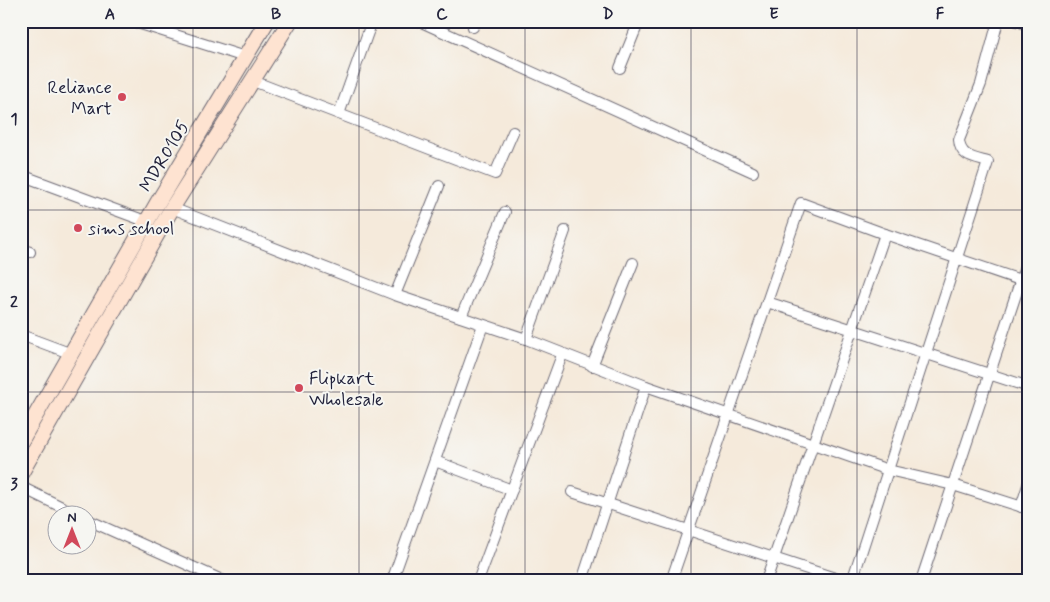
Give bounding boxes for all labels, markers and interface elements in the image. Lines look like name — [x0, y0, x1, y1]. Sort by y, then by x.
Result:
text: A — [105, 4, 115, 25]
text: B — [271, 4, 281, 25]
text: C — [436, 4, 448, 25]
text: D — [602, 4, 614, 25]
text: E — [769, 4, 779, 25]
text: F — [936, 4, 945, 25]
place label: Reliance Mart — [47, 76, 112, 121]
marker: Reliance Mart — [116, 91, 128, 103]
text: 1 — [10, 109, 18, 130]
street label: MDR0105 — [134, 116, 196, 197]
place label: sims school — [88, 217, 174, 241]
marker: sims school — [72, 222, 84, 234]
text: 2 — [10, 292, 18, 313]
place label: Flipkart Wholesale — [309, 367, 383, 412]
marker: Flipkart Wholesale — [293, 382, 305, 394]
text: 3 — [10, 474, 18, 495]
north arrow — [48, 504, 98, 554]
text: N — [67, 509, 77, 527]

